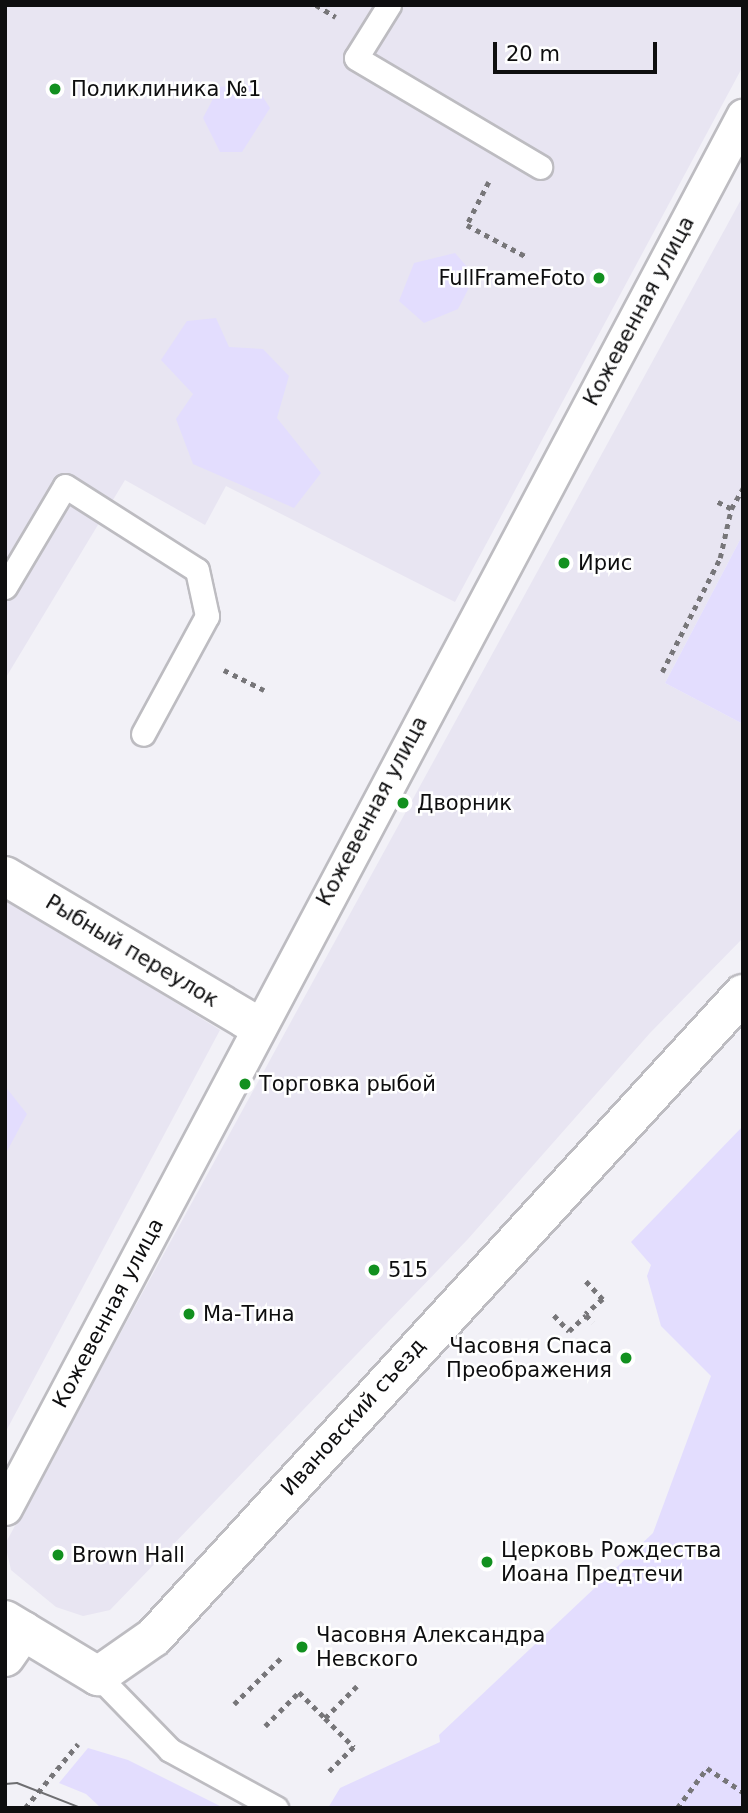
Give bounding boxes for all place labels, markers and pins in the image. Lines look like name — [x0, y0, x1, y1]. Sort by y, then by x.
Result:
place label: Поликлиника №1 — [71, 76, 261, 102]
marker: Поликлиника №1 — [45, 79, 65, 99]
place label: FullFrameFoto — [438, 265, 585, 291]
marker: FullFrameFoto — [591, 270, 607, 286]
place label: Ирис — [578, 550, 632, 576]
marker: Ирис — [556, 555, 572, 571]
place label: Дворник — [417, 790, 512, 816]
marker: Дворник — [395, 795, 411, 811]
place label: Торговка рыбой — [259, 1071, 436, 1097]
marker: Торговка рыбой — [237, 1076, 253, 1092]
place label: 515 — [388, 1257, 428, 1283]
marker: 515 — [366, 1262, 382, 1278]
place label: Ма-Тина — [203, 1301, 295, 1327]
marker: Ма-Тина — [181, 1306, 197, 1322]
place label: Часовня Спаса Преображения — [446, 1333, 612, 1383]
marker: Часовня Спаса Преображения — [618, 1350, 634, 1366]
place label: Церковь Рождества Иоана Предтечи — [501, 1537, 721, 1587]
place label: Brown Hall — [72, 1542, 185, 1568]
marker: Brown Hall — [50, 1547, 66, 1563]
marker: Церковь Рождества Иоана Предтечи — [479, 1554, 495, 1570]
place label: Часовня Александра Невского — [316, 1622, 545, 1672]
marker: Часовня Александра Невского — [294, 1639, 310, 1655]

